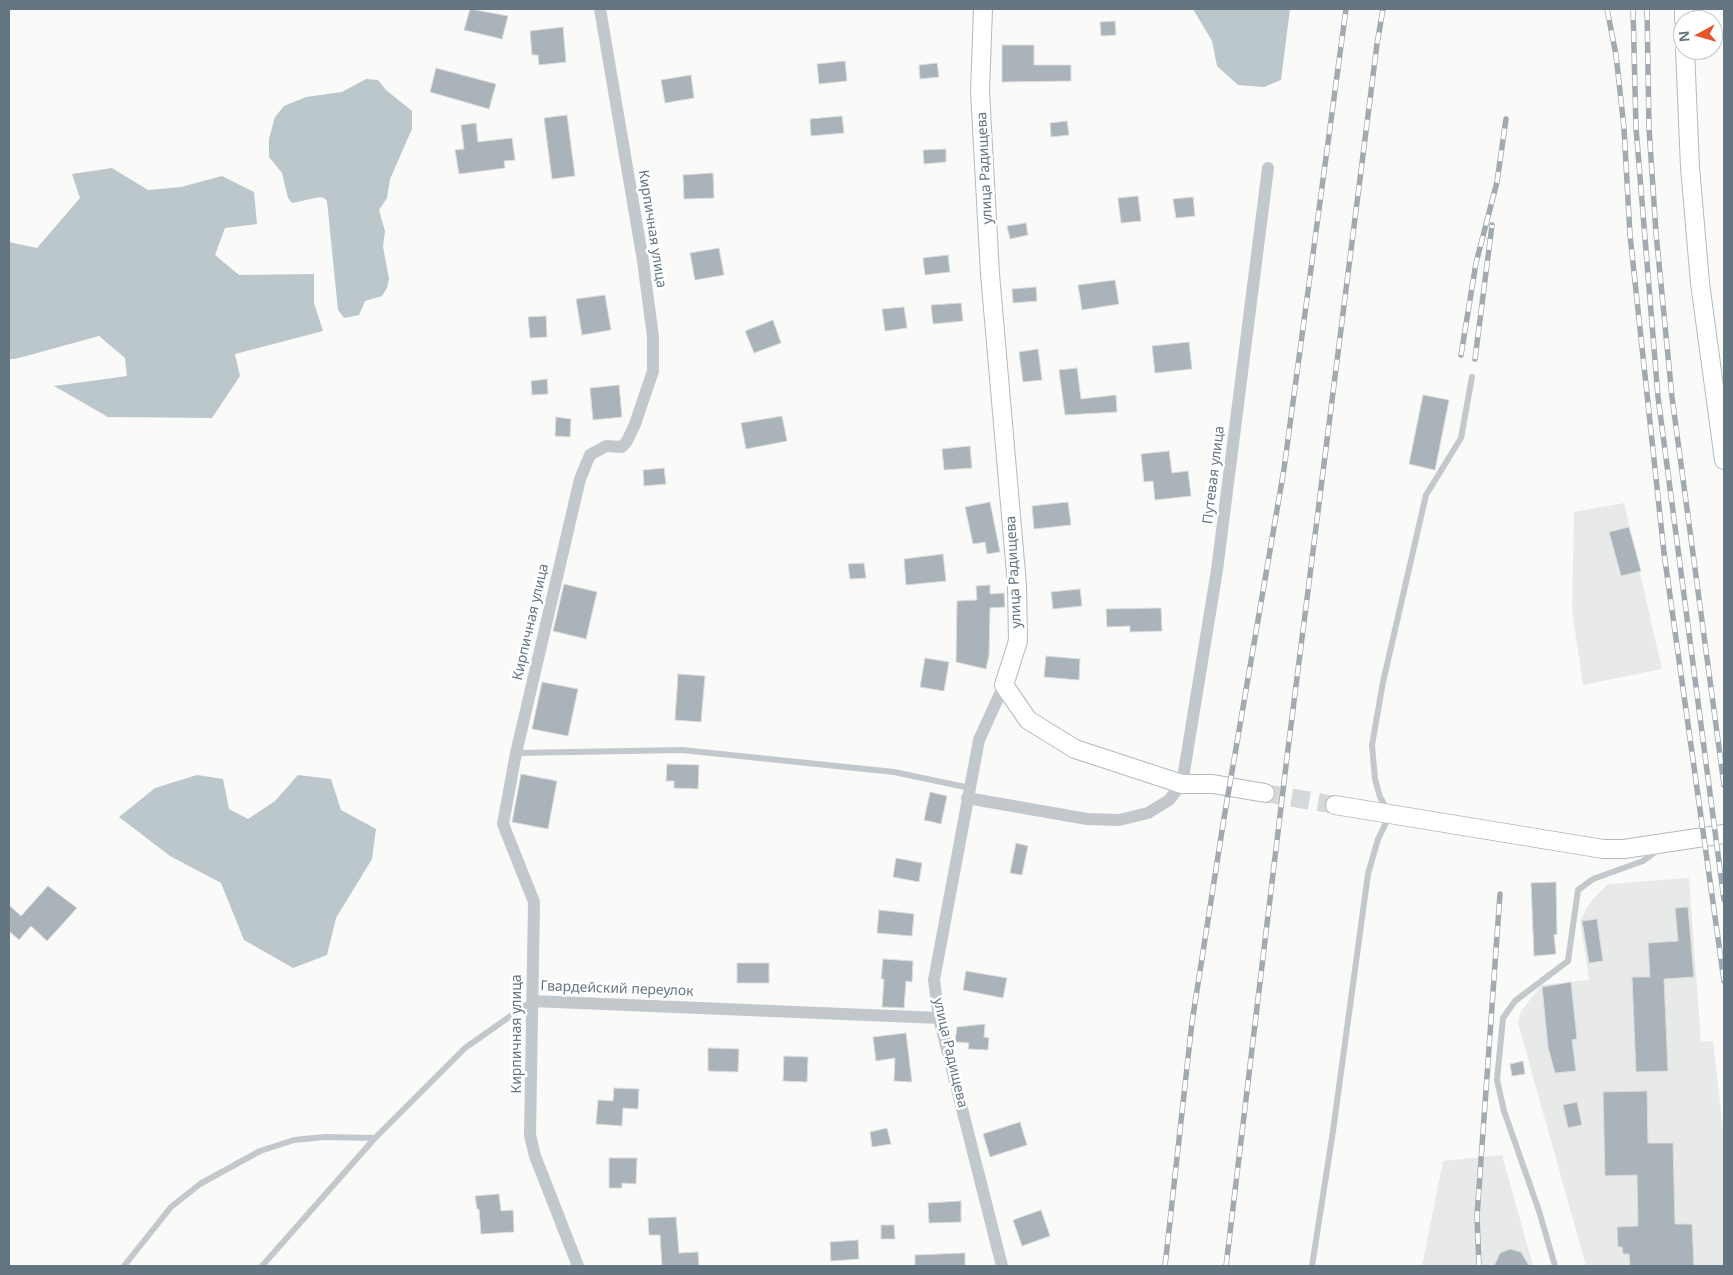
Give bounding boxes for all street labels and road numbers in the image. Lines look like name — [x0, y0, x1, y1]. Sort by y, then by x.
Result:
street label: улица Радищева — [974, 111, 996, 225]
street label: Кирпичная улица — [634, 169, 670, 289]
street label: Путевая улица — [1200, 425, 1228, 525]
street label: улица Радищева — [1003, 515, 1025, 629]
street label: Кирпичная улица — [509, 562, 553, 682]
street label: Кирпичная улица — [509, 974, 525, 1094]
street label: Гвардейский переулок — [540, 978, 694, 1000]
street label: улица Радищева — [929, 996, 971, 1110]

